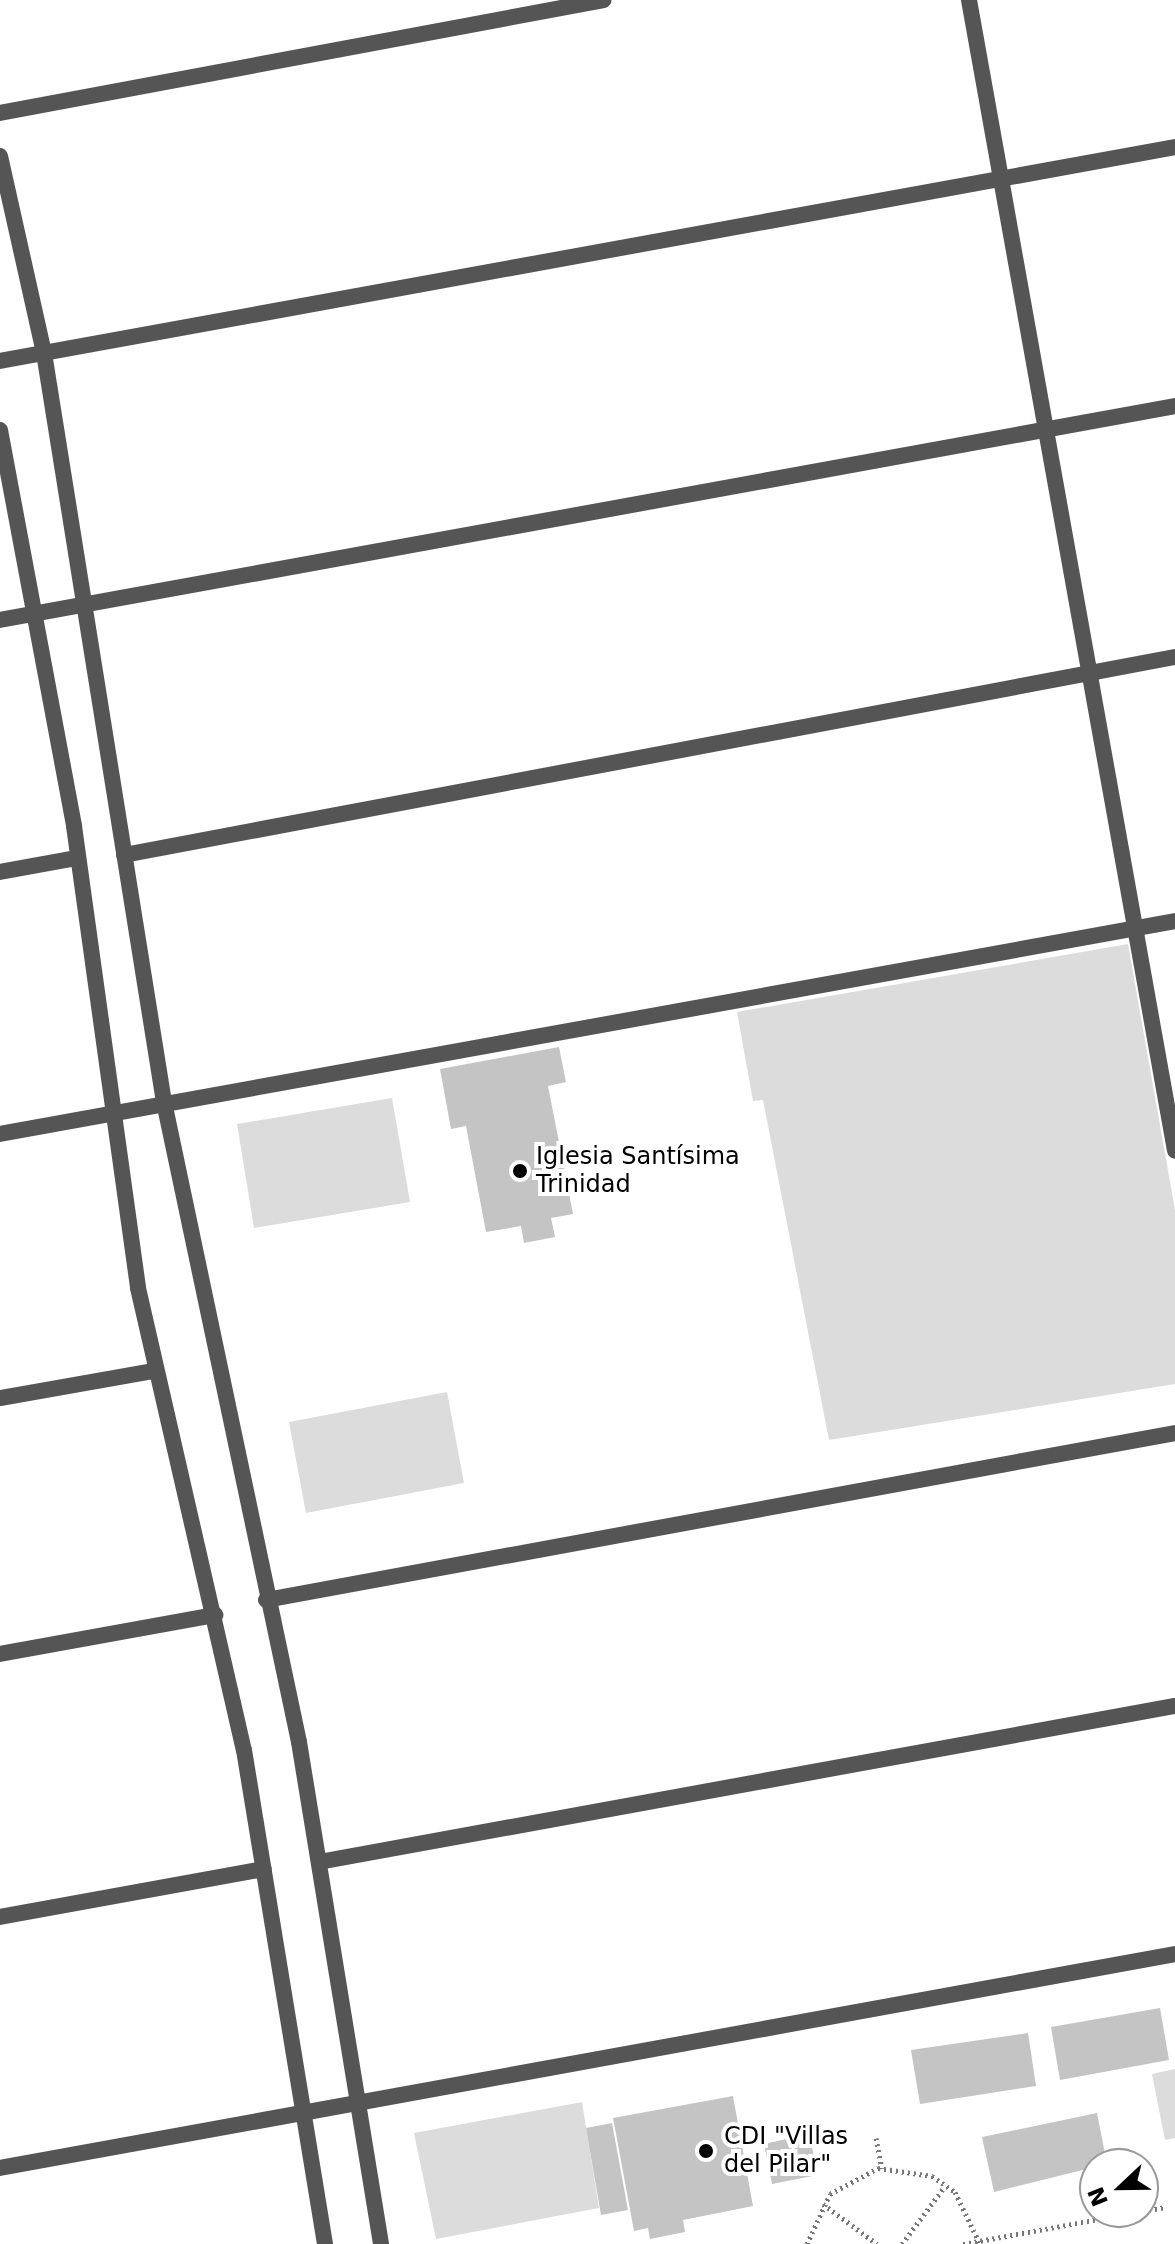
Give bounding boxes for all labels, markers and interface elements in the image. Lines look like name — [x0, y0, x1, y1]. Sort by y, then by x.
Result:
place label: Iglesia Santísima Trinidad — [536, 1143, 740, 1199]
marker: Iglesia Santísima Trinidad — [511, 1162, 529, 1180]
place label: CDI "Villas del Pilar" — [724, 2123, 848, 2179]
marker: CDI "Villas del Pilar" — [695, 2140, 717, 2162]
north arrow — [1079, 2148, 1159, 2228]
text: N — [1083, 2183, 1113, 2210]

